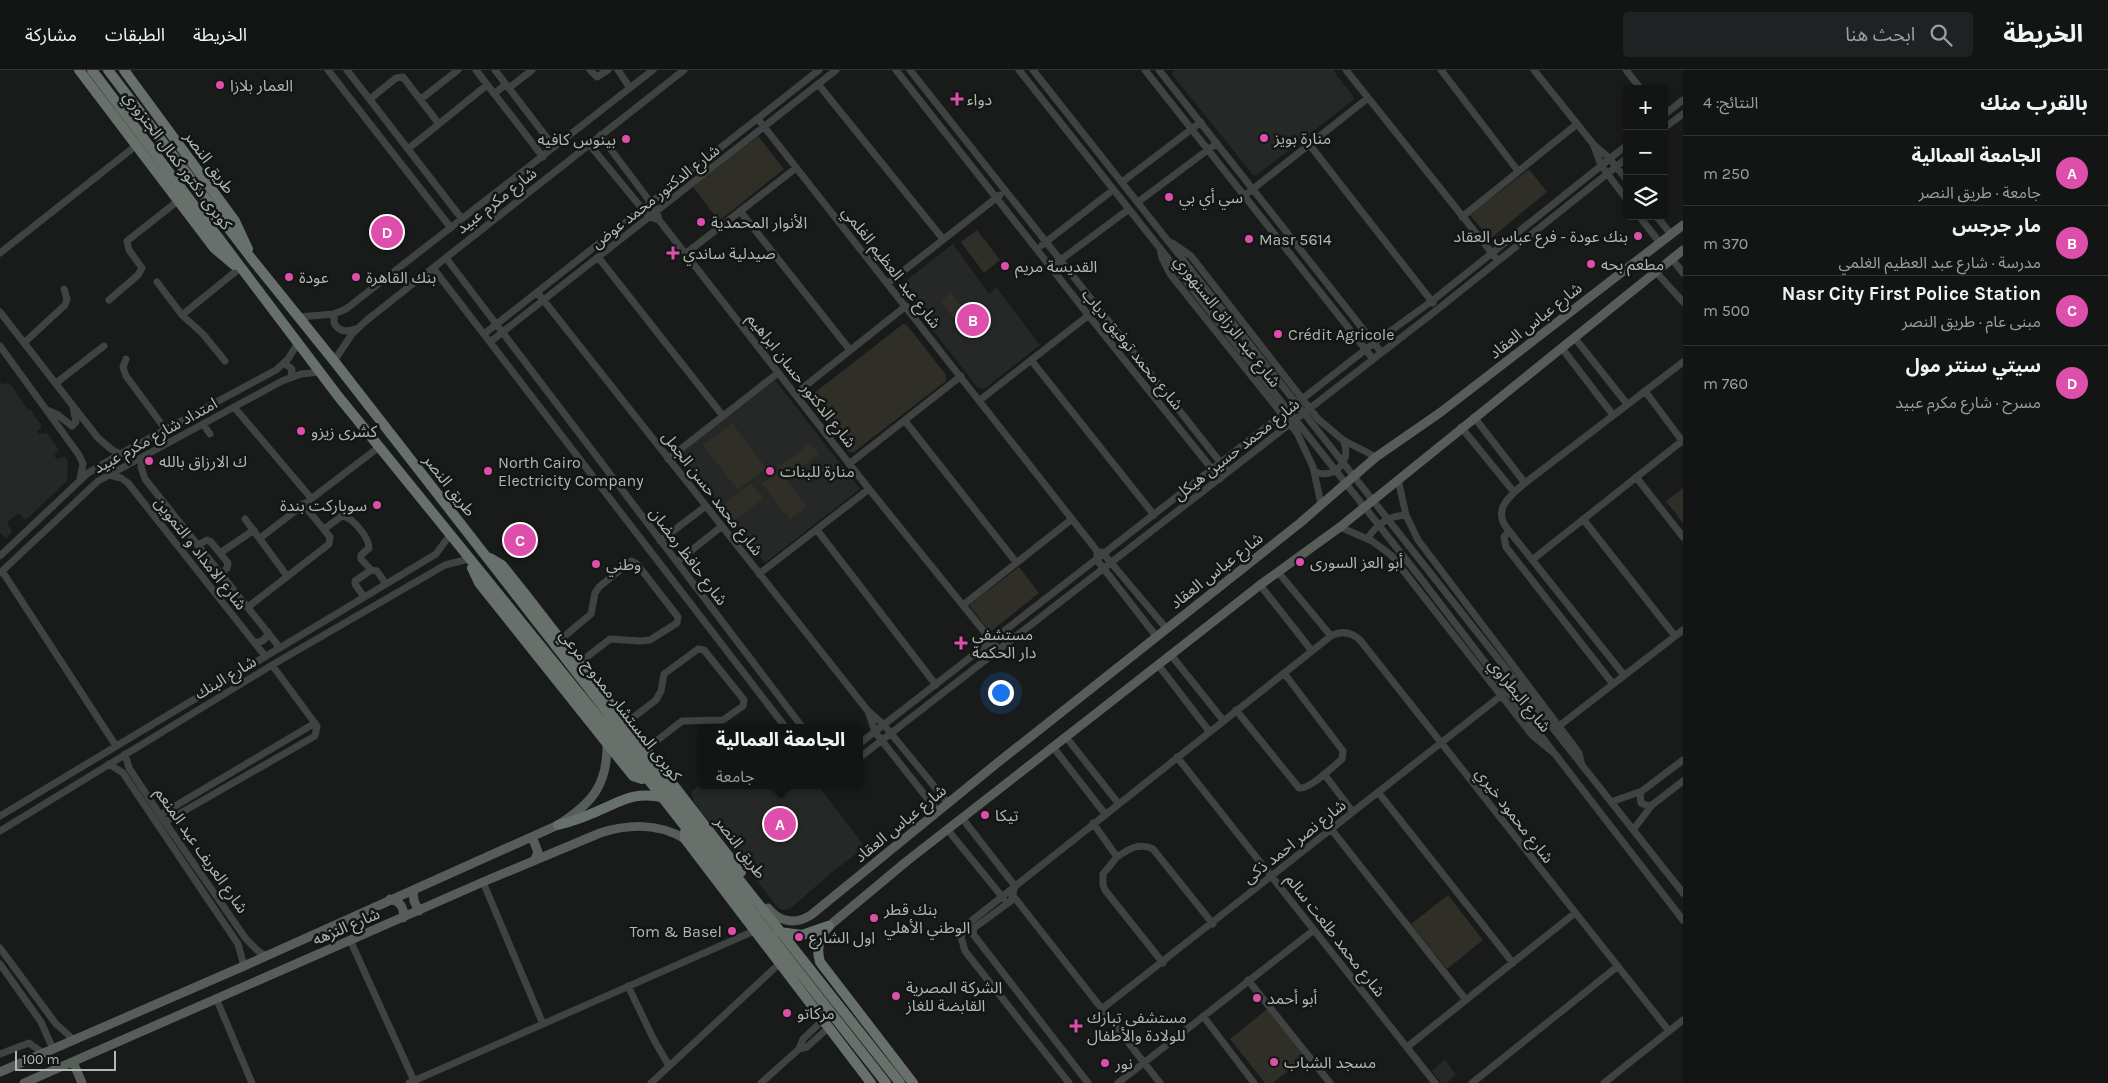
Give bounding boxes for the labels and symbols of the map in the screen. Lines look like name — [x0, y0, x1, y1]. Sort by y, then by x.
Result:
place label: العمار بلازا — [230, 76, 293, 95]
marker: العمار بلازا — [214, 79, 226, 91]
street label: كوبرى دكتور كمال الجنزوري — [117, 87, 236, 235]
place label: دواء — [967, 90, 992, 109]
marker: دواء — [951, 93, 963, 105]
street label: طريق النصر — [179, 126, 239, 198]
place label: منارة بويز — [1273, 129, 1331, 148]
place label: بينوس كافيه — [537, 130, 616, 149]
marker: منارة بويز — [1258, 132, 1270, 144]
marker: بينوس كافيه — [620, 133, 632, 145]
street label: شارع الدكتور محمد عوض — [587, 140, 725, 255]
street label: شارع مكرم عبيد — [452, 163, 542, 240]
place label: سي أي بي — [1179, 188, 1243, 210]
marker: سي أي بي — [1163, 191, 1175, 203]
street label: شارع عبد العظيم الغلمي — [836, 203, 945, 334]
pin: D — [371, 213, 403, 251]
place label: الأنوار المحمدية — [711, 213, 807, 232]
marker: الأنوار المحمدية — [695, 216, 707, 228]
place label: بنك عودة - فرع عباس العقاد — [1454, 227, 1628, 249]
place label: Masr 5614 — [1259, 230, 1332, 249]
marker: بنك عودة - فرع عباس العقاد — [1632, 230, 1644, 242]
marker: Masr 5614 — [1243, 233, 1255, 245]
place label: صيدلية ساندي — [683, 244, 776, 266]
marker: صيدلية ساندي — [667, 247, 679, 259]
street label: شارع عبد الرزاق السنهوري — [1168, 252, 1285, 393]
place label: مطعم بحه — [1601, 255, 1664, 277]
place label: القديسة مريم — [1015, 257, 1097, 279]
marker: مطعم بحه — [1585, 258, 1597, 270]
marker: القديسة مريم — [999, 260, 1011, 272]
place label: عودة — [299, 268, 329, 287]
place label: بنك القاهرة — [366, 268, 436, 287]
marker: عودة — [283, 271, 295, 283]
marker: بنك القاهرة — [350, 271, 362, 283]
street label: شارع عباس العقاد — [1485, 278, 1587, 365]
street label: شارع محمد توفيق دياب — [1076, 285, 1187, 416]
pin: B — [957, 301, 989, 339]
street label: شارع الدكتور حسان ابراهيم — [741, 309, 860, 453]
place label: Crédit Agricole — [1288, 325, 1394, 344]
marker: Crédit Agricole — [1272, 328, 1284, 340]
street label: امتداد شارع مكرم عبيد — [90, 394, 222, 480]
street label: شارع محمد حسين هيكل — [1170, 394, 1305, 507]
place label: كشرى زيزو — [311, 422, 378, 441]
marker: كشرى زيزو — [295, 425, 307, 437]
street label: شارع محمد حسن الجمل — [656, 427, 767, 561]
street label: طريق النصر — [418, 450, 480, 521]
place label: ك الارزاق بالله — [159, 452, 247, 471]
place label: North Cairo Electricity Company — [498, 453, 644, 490]
marker: ك الارزاق بالله — [143, 455, 155, 467]
place label: منارة للبنات — [780, 462, 855, 481]
marker: North Cairo Electricity Company — [482, 465, 494, 477]
marker: منارة للبنات — [764, 465, 776, 477]
street label: شارع الامداد و التموين — [148, 493, 251, 616]
place label: سوباركت بندة — [280, 496, 367, 515]
marker: سوباركت بندة — [371, 499, 383, 511]
street label: شارع حافظ رمضان — [643, 504, 732, 611]
pin: C — [504, 521, 536, 559]
street label: شارع عباس العقاد — [1166, 528, 1268, 615]
place label: أبو العز السورى — [1310, 553, 1403, 572]
place label: وطني — [606, 555, 641, 577]
marker: أبو العز السورى — [1294, 556, 1306, 568]
marker: وطني — [590, 558, 602, 570]
place label: مستشفي دار الحكمة — [972, 625, 1036, 662]
street label: كوبرى المستشار ممدوح مرعي — [553, 626, 686, 787]
marker: مستشفي دار الحكمة — [954, 636, 968, 650]
street label: شارع البنك — [191, 652, 261, 706]
street label: شارع البطراوي — [1482, 655, 1555, 738]
your location — [988, 680, 1014, 706]
street label: شارع محمود خيري — [1469, 764, 1558, 869]
street label: شارع عباس العقاد — [850, 780, 952, 869]
street label: شارع العريف عبد المنعم — [149, 784, 252, 919]
street label: شارع نصر احمد ذكى — [1239, 795, 1351, 890]
pin: A — [764, 805, 796, 843]
place label: تيكا — [995, 806, 1019, 825]
marker: تيكا — [979, 809, 991, 821]
street label: طريق النصر — [710, 812, 770, 883]
street label: شارع محمد طلعت سالم — [1279, 870, 1389, 1002]
place label: بنك قطر الوطني الأهلي — [883, 900, 970, 940]
street label: شارع النزهه — [310, 904, 384, 952]
marker: بنك قطر الوطني الأهلي — [868, 912, 880, 924]
place label: Tom & Basel — [629, 922, 722, 941]
marker: Tom & Basel — [726, 925, 738, 937]
place label: اول الشارع — [809, 928, 875, 950]
marker: اول الشارع — [793, 931, 805, 943]
place label: الشركة المصرية القابضة للغاز — [905, 978, 1002, 1015]
place label: أبو أحمد — [1267, 989, 1317, 1008]
marker: الشركة المصرية القابضة للغاز — [890, 990, 902, 1002]
marker: أبو أحمد — [1251, 992, 1263, 1004]
place label: مركاتو — [797, 1004, 835, 1023]
marker: مركاتو — [781, 1007, 793, 1019]
place label: مستشفى تبارك للولادة والأطفال — [1087, 1008, 1187, 1046]
marker: مستشفى تبارك للولادة والأطفال — [1069, 1019, 1083, 1033]
scale bar — [15, 1048, 116, 1071]
place label: مسجد الشباب — [1284, 1053, 1376, 1072]
place label: نور — [1114, 1054, 1133, 1073]
marker: مسجد الشباب — [1268, 1056, 1280, 1068]
marker: نور — [1099, 1057, 1111, 1069]

